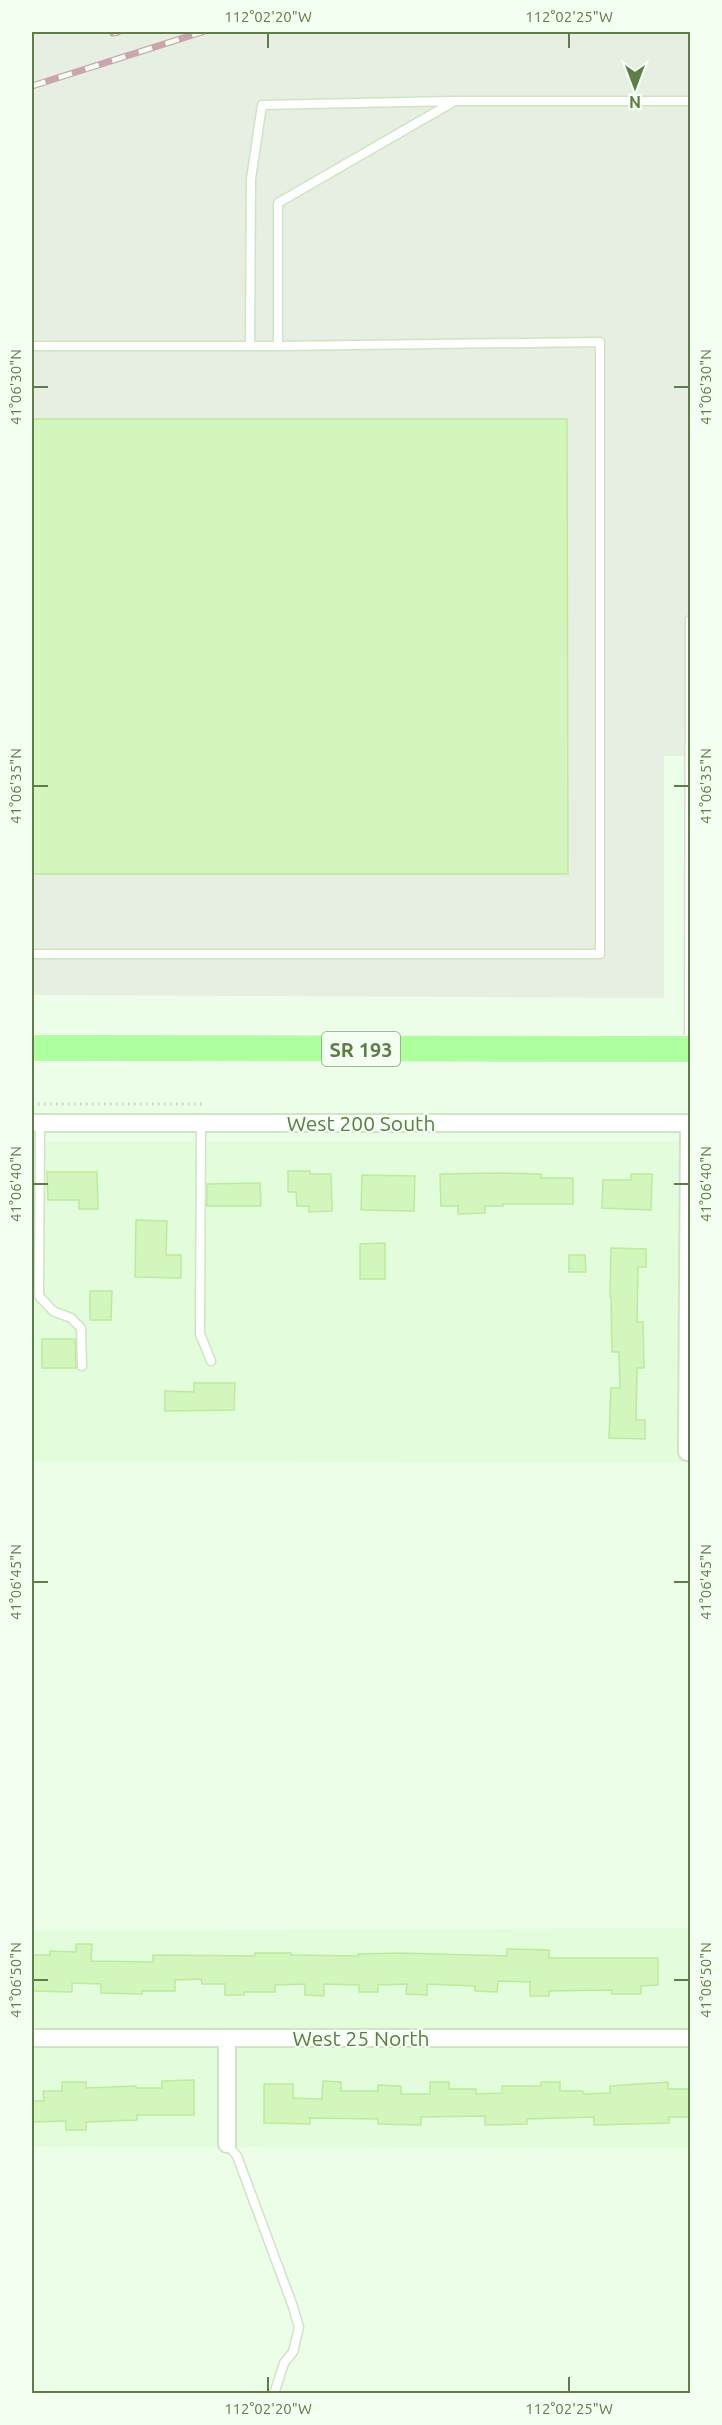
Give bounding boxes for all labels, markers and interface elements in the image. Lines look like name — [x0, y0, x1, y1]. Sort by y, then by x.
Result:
text: 112°02'20"W — [224, 8, 312, 25]
text: 112°02'25"W — [525, 8, 613, 25]
north arrow — [605, 57, 665, 117]
text: N — [629, 93, 641, 111]
text: 41°06'30"N — [7, 349, 24, 425]
text: 41°06'30"N — [697, 349, 714, 425]
text: 41°06'35"N — [7, 748, 24, 824]
text: 41°06'35"N — [697, 748, 714, 824]
road number: SR 193 — [322, 1032, 400, 1066]
street label: West 200 South — [287, 1111, 435, 1135]
text: 41°06'40"N — [7, 1146, 24, 1222]
text: 41°06'40"N — [697, 1146, 714, 1222]
text: 41°06'45"N — [7, 1544, 24, 1620]
text: 41°06'45"N — [697, 1544, 714, 1620]
text: 41°06'50"N — [7, 1942, 24, 2018]
text: 41°06'50"N — [697, 1942, 714, 2018]
street label: West 25 North — [293, 2026, 429, 2050]
text: 112°02'20"W — [224, 2400, 312, 2417]
text: 112°02'25"W — [525, 2400, 613, 2417]

